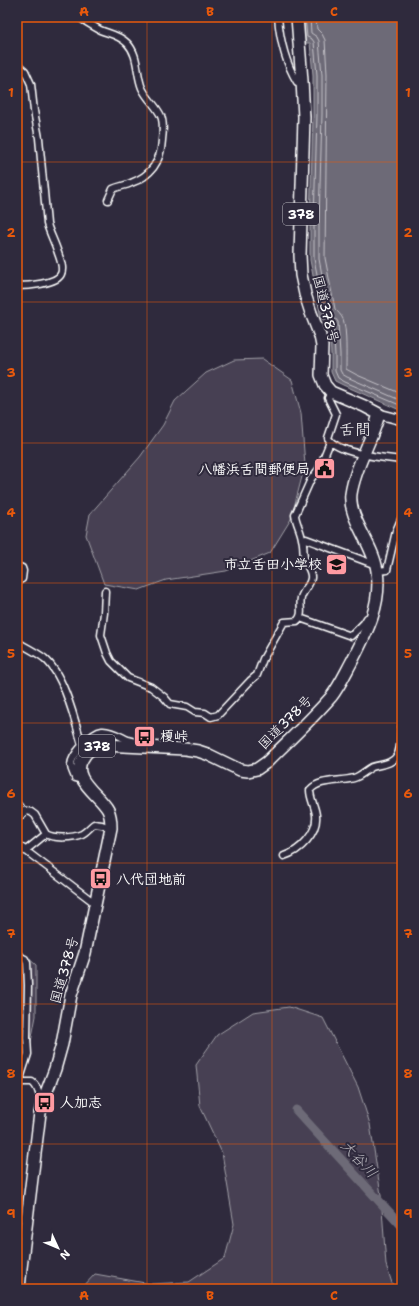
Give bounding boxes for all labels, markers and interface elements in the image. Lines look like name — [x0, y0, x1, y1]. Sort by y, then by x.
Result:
text: A — [79, 3, 89, 20]
text: B — [206, 3, 214, 20]
text: C — [330, 3, 338, 20]
text: 1 — [8, 84, 14, 101]
text: 1 — [405, 84, 411, 101]
road number: 378 — [283, 203, 319, 225]
text: 2 — [6, 224, 16, 241]
text: 2 — [403, 224, 413, 241]
street label: 国道378号 — [309, 273, 343, 345]
text: 3 — [6, 364, 16, 381]
text: 3 — [403, 364, 413, 381]
district label: 舌間 — [339, 419, 371, 440]
public building icon: 八幡浜舌間郵便局 — [312, 456, 338, 482]
place label: 八幡浜舌間郵便局 — [198, 460, 310, 478]
text: 4 — [6, 504, 16, 521]
text: 4 — [403, 504, 413, 521]
school or university icon: 市立舌田小学校 — [324, 551, 350, 577]
place label: 市立舌田小学校 — [224, 555, 322, 573]
text: 5 — [7, 645, 15, 662]
text: 5 — [404, 645, 412, 662]
street label: 国道378号 — [254, 691, 316, 753]
bus stop icon: 榎峠 — [131, 723, 157, 749]
place label: 榎峠 — [160, 727, 188, 745]
road number: 378 — [79, 735, 115, 757]
text: 6 — [6, 785, 16, 802]
text: 6 — [403, 785, 413, 802]
bus stop icon: 八代団地前 — [88, 866, 114, 892]
place label: 八代団地前 — [116, 870, 186, 888]
text: 7 — [6, 925, 16, 942]
text: 7 — [403, 925, 413, 942]
street label: 国道378号 — [46, 934, 82, 1006]
text: 8 — [6, 1065, 16, 1082]
text: 8 — [403, 1065, 413, 1082]
bus stop icon: 人加志 — [31, 1089, 57, 1115]
place label: 人加志 — [60, 1093, 102, 1111]
water label: 大谷川 — [336, 1136, 382, 1182]
text: 9 — [6, 1205, 16, 1222]
text: 9 — [403, 1205, 413, 1222]
north arrow — [38, 1228, 78, 1268]
text: N — [56, 1246, 73, 1263]
text: A — [79, 1287, 89, 1304]
text: B — [206, 1287, 214, 1304]
text: C — [330, 1287, 338, 1304]

